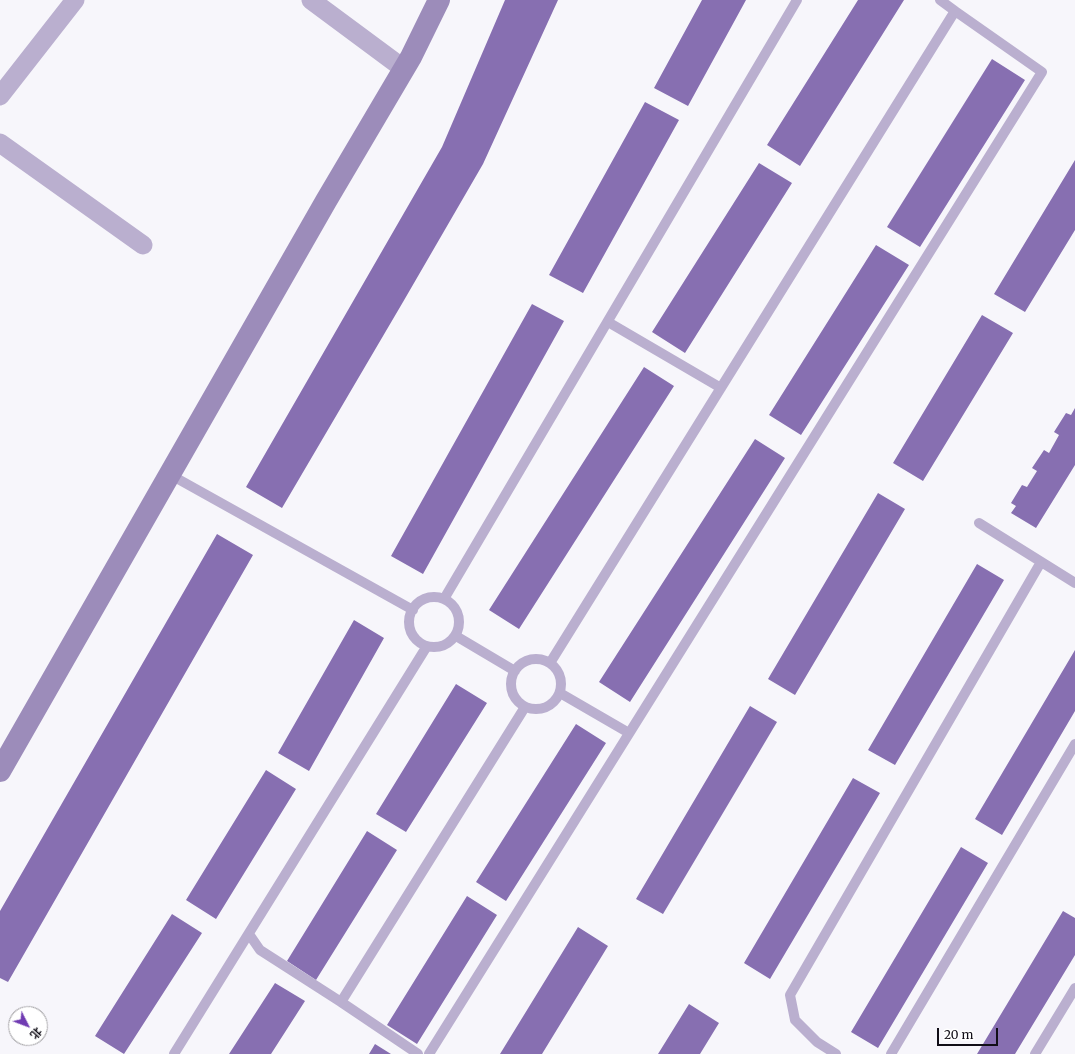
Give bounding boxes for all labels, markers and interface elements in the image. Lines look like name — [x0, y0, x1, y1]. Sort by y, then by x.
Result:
north arrow — [8, 1006, 48, 1046]
scale bar — [939, 1020, 1000, 1046]
text: 北 — [27, 1025, 45, 1042]
text: 20 m — [944, 1027, 973, 1042]

